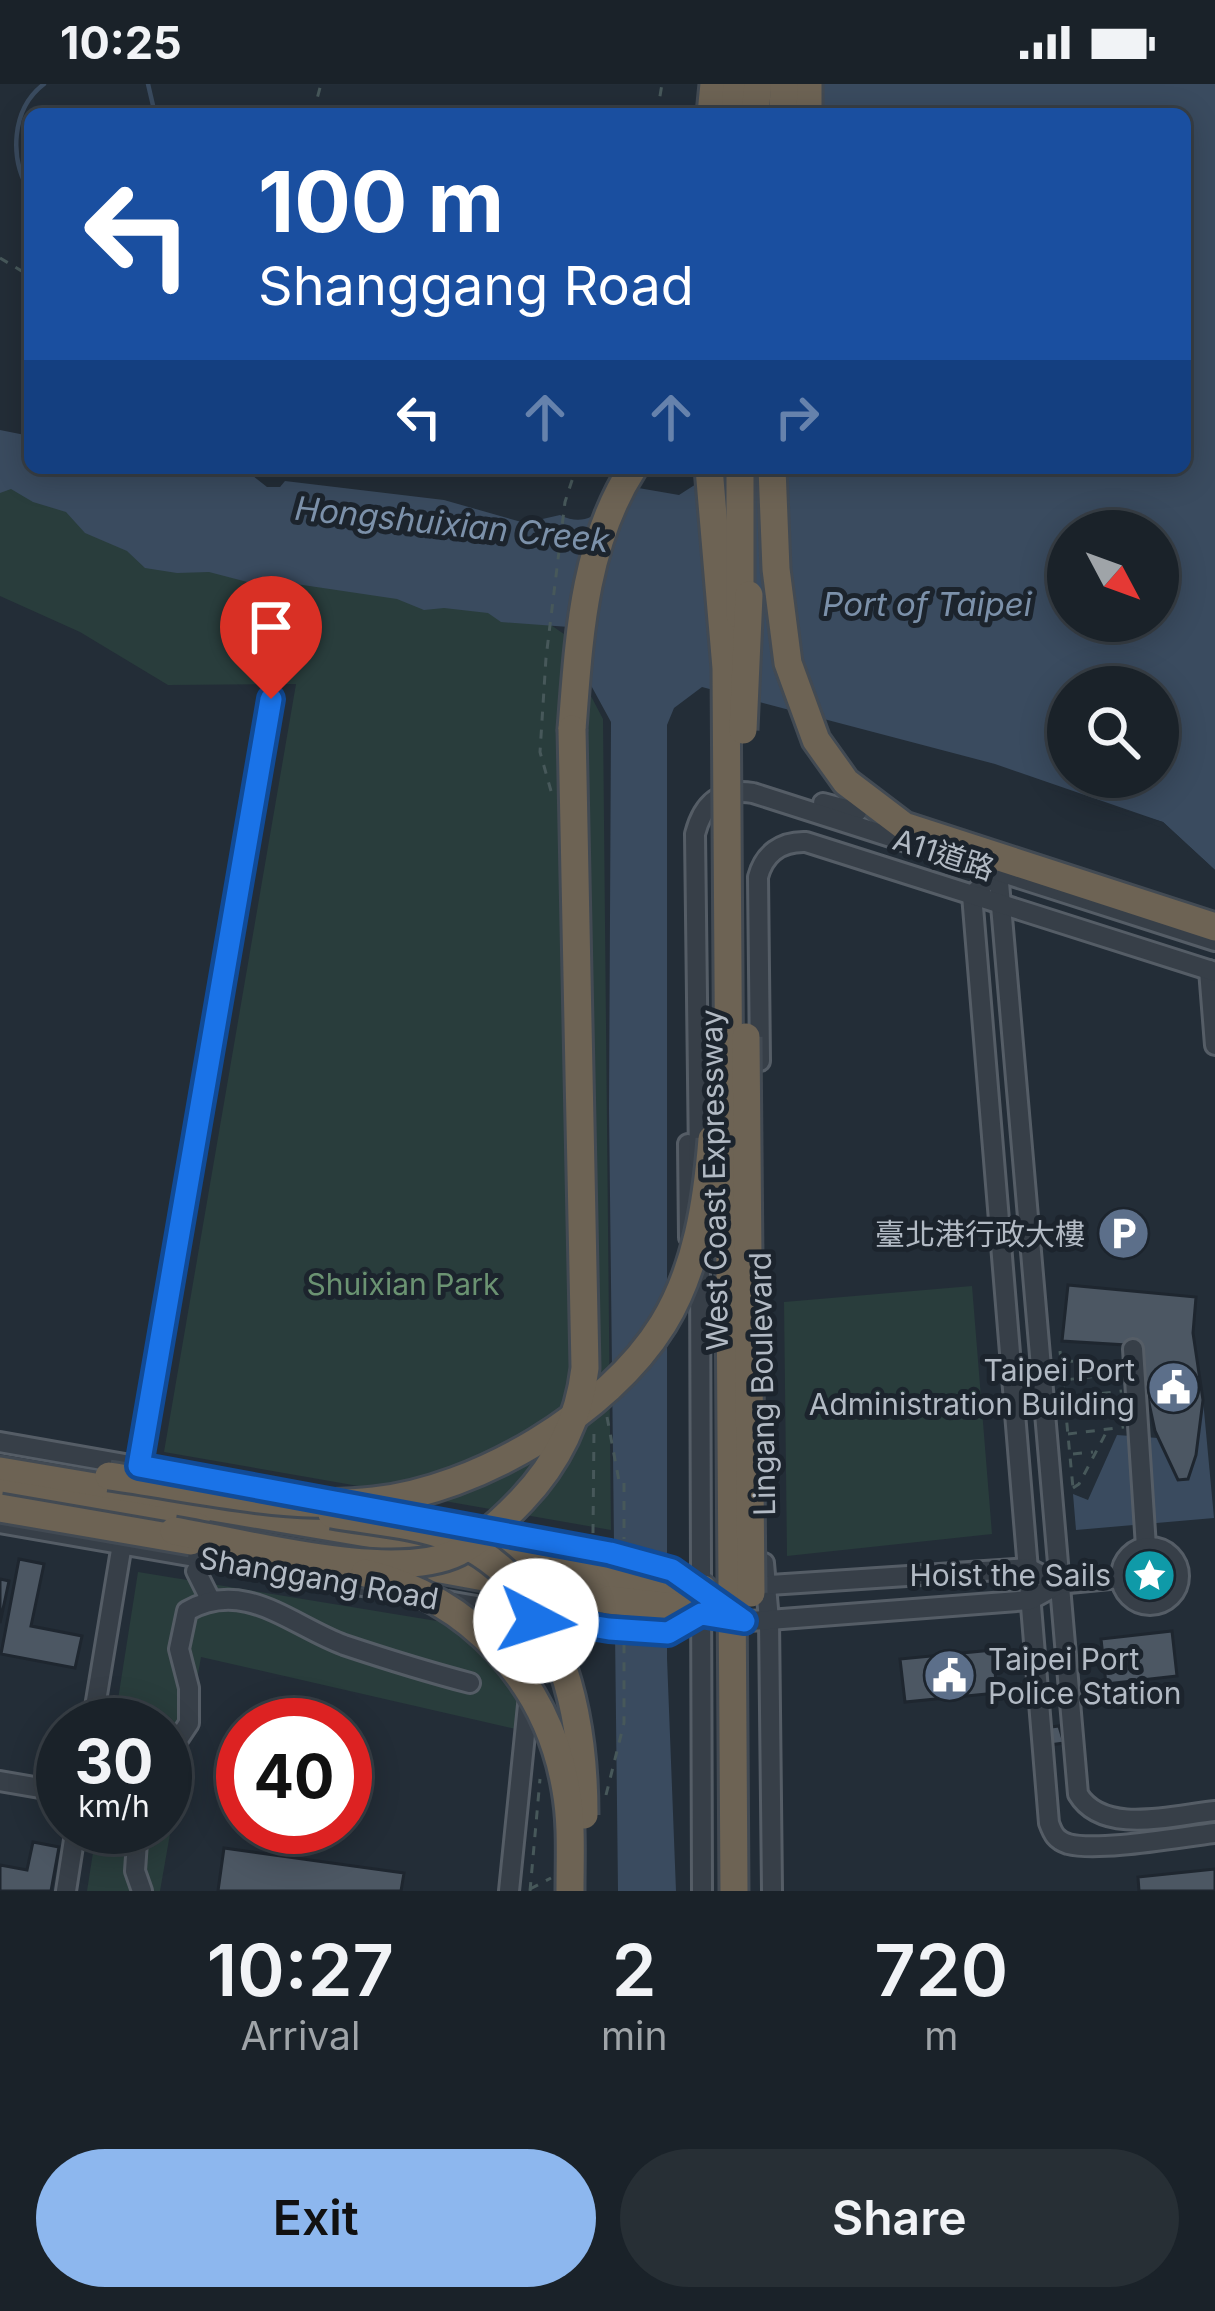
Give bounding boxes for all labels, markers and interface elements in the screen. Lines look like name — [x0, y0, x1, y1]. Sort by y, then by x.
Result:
text: 10:25 — [60, 15, 182, 70]
text: 100 m — [258, 151, 504, 252]
icon: left — [60, 156, 216, 312]
text: Shanggang Road — [258, 253, 694, 318]
icon: left — [386, 384, 452, 450]
icon: ahead — [512, 384, 578, 450]
icon: ahead — [638, 384, 704, 450]
icon: right — [764, 384, 830, 450]
water label: Hongshuixian Creek — [293, 488, 612, 560]
north arrow — [1047, 510, 1179, 642]
map controls — [1047, 510, 1179, 798]
pin — [220, 576, 322, 699]
water label: Port of Taipei — [822, 584, 1033, 624]
icon: arrive — [238, 594, 304, 660]
button: search — [1047, 666, 1179, 798]
street label: A11道路 — [889, 821, 999, 887]
street label: West Coast Expressway — [693, 1009, 735, 1351]
parking icon: 臺北港行政大樓 — [1096, 1206, 1152, 1262]
place label: 臺北港行政大樓 — [875, 1216, 1085, 1252]
street label: Lingang Boulevard — [742, 1252, 782, 1516]
park label: Shuixian Park — [307, 1266, 500, 1302]
place label: Taipei Port Administration Building — [809, 1352, 1135, 1422]
public building icon: Taipei Port Administration Building — [1146, 1359, 1202, 1415]
street label: Shanggang Road — [197, 1539, 441, 1617]
place icon: Hoist the Sails — [1122, 1547, 1178, 1603]
place label: Hoist the Sails — [909, 1557, 1111, 1593]
position arrow — [473, 1558, 599, 1684]
place label: Taipei Port Police Station — [988, 1641, 1181, 1711]
public building icon: Taipei Port Police Station — [921, 1648, 977, 1704]
speed limit sign: 40 — [216, 1698, 372, 1854]
text: 30 — [74, 1725, 154, 1797]
text: km/h — [78, 1788, 150, 1824]
text: 10:27 — [207, 1926, 394, 2013]
text: 2 — [612, 1926, 657, 2013]
text: 720 — [874, 1926, 1008, 2013]
text: Arrival — [240, 2012, 360, 2059]
text: min — [601, 2012, 668, 2059]
text: m — [924, 2012, 958, 2059]
button: Exit — [36, 2149, 596, 2287]
button: Share — [620, 2149, 1179, 2287]

